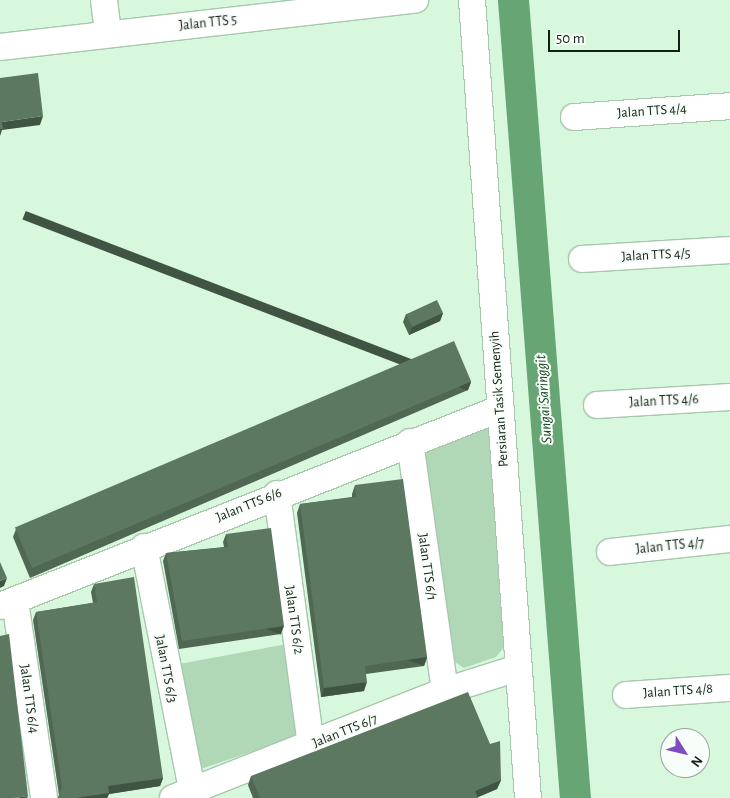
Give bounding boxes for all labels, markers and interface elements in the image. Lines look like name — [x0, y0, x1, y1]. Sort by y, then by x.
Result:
street label: Jalan TTS 5 — [178, 12, 238, 34]
scale bar — [550, 20, 682, 52]
text: 50 m — [556, 31, 585, 46]
street label: Jalan TTS 4/4 — [617, 100, 687, 122]
street label: Jalan TTS 4/5 — [621, 245, 691, 265]
street label: Persiaran Tasik Semenyih — [486, 330, 512, 468]
water label: Sungai Saringgit — [532, 354, 556, 444]
street label: Jalan TTS 4/6 — [629, 391, 699, 411]
street label: Jalan TTS 6/6 — [214, 484, 284, 526]
street label: Jalan TTS 6/1 — [414, 532, 440, 602]
street label: Jalan TTS 4/7 — [635, 534, 705, 558]
street label: Jalan TTS 6/2 — [281, 585, 307, 655]
street label: Jalan TTS 6/3 — [151, 634, 181, 704]
street label: Jalan TTS 6/4 — [16, 663, 42, 735]
street label: Jalan TTS 4/8 — [643, 680, 713, 702]
street label: Jalan TTS 6/7 — [310, 710, 380, 752]
north arrow — [660, 728, 710, 778]
text: N — [688, 753, 705, 769]

